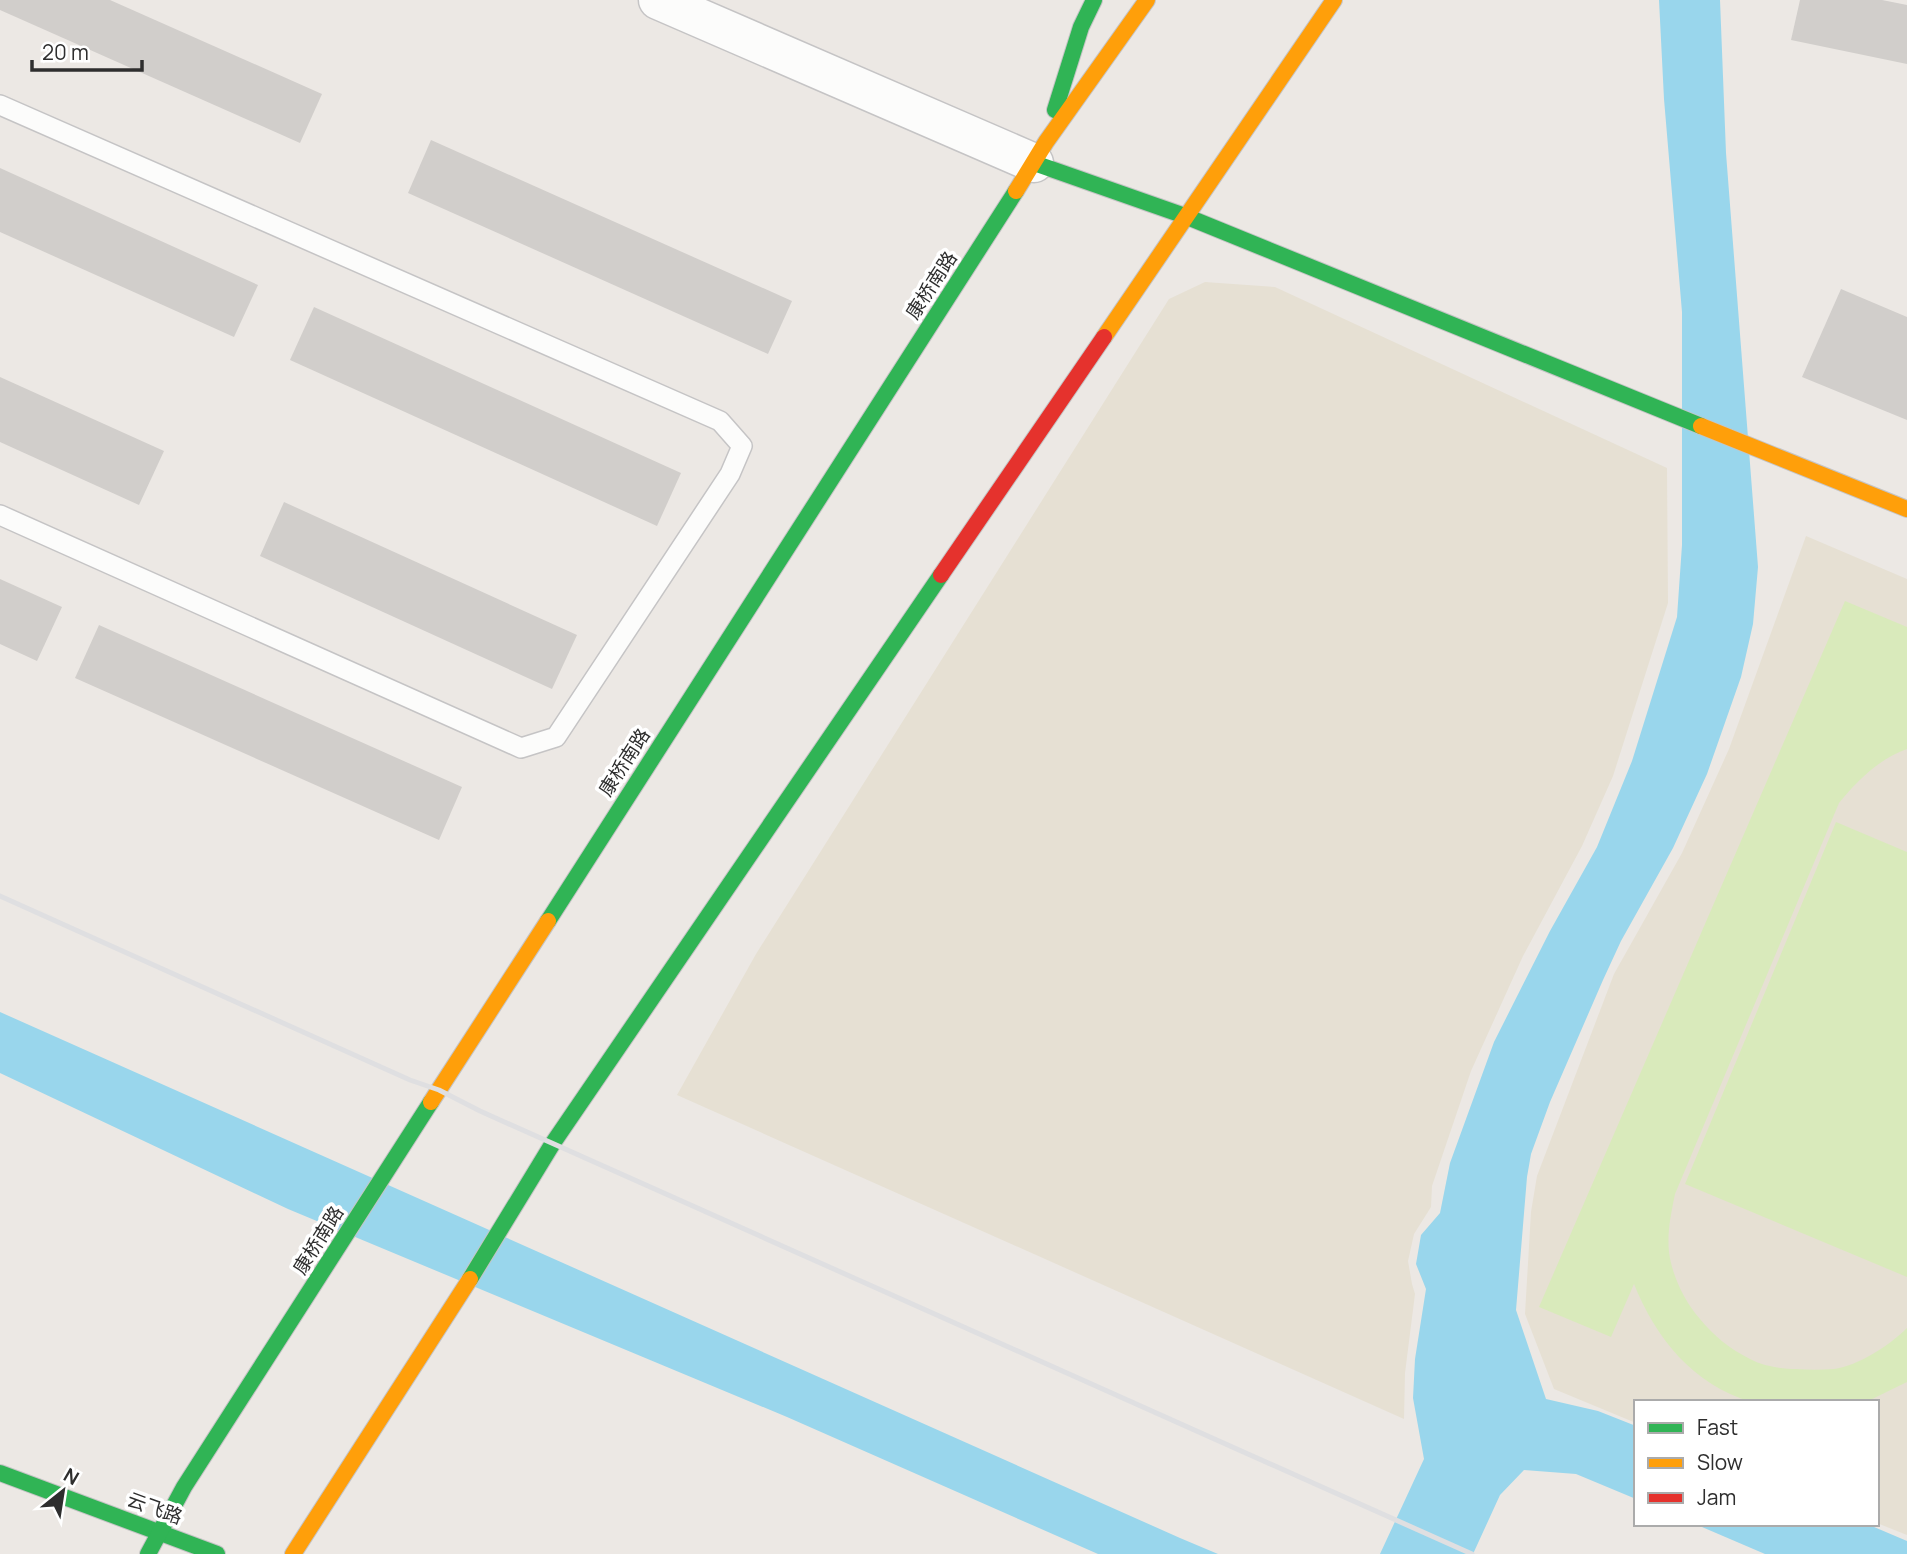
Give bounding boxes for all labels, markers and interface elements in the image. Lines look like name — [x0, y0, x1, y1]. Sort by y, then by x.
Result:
scale bar — [32, 28, 142, 72]
text: 20 m — [42, 38, 89, 66]
street label: 康桥南路 — [899, 246, 963, 324]
street label: 康桥南路 — [592, 723, 656, 801]
street label: 康桥南路 — [287, 1201, 349, 1279]
legend — [1634, 1400, 1879, 1526]
text: Fast — [1697, 1413, 1738, 1441]
text: Slow — [1697, 1448, 1743, 1476]
north arrow — [28, 1456, 98, 1526]
text: N — [59, 1462, 84, 1491]
text: Jam — [1697, 1483, 1736, 1511]
street label: 云飞路 — [124, 1486, 186, 1530]

